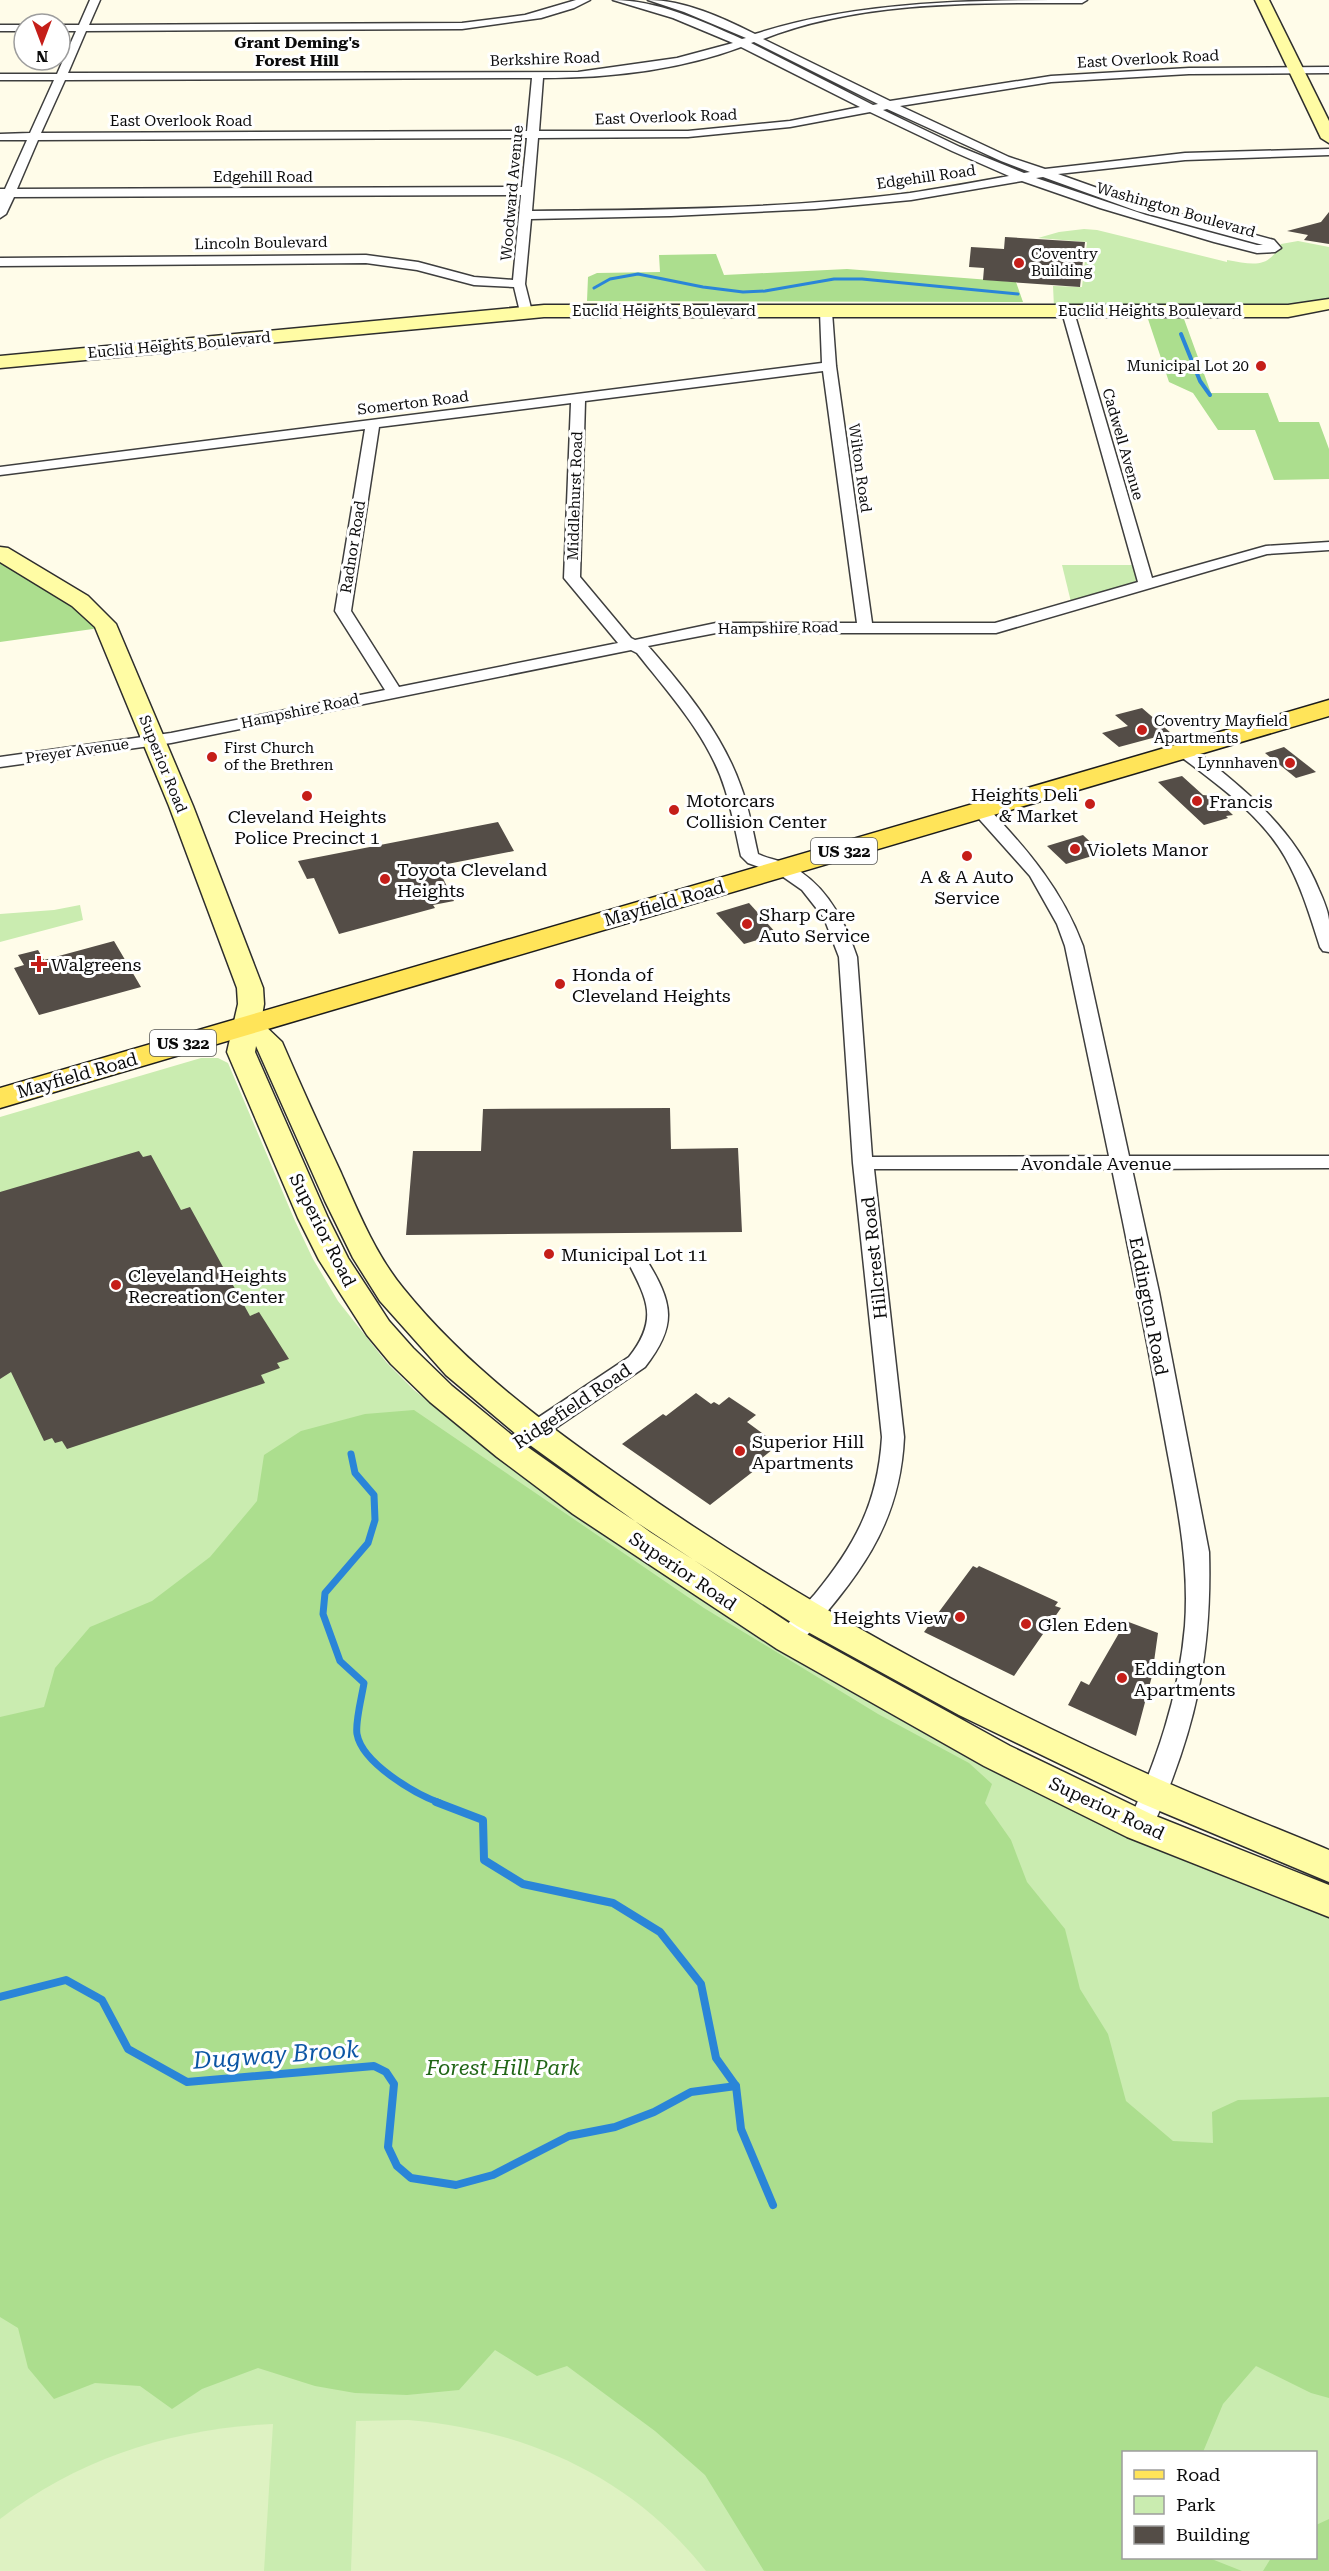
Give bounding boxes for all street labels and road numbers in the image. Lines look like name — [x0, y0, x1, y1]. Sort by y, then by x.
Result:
street label: East Overlook Road — [1076, 46, 1220, 72]
street label: Berkshire Road — [490, 48, 601, 70]
street label: East Overlook Road — [595, 106, 738, 128]
street label: East Overlook Road — [110, 112, 253, 130]
street label: Woodward Avenue — [497, 124, 527, 262]
street label: Edgehill Road — [875, 161, 977, 193]
street label: Edgehill Road — [213, 168, 313, 186]
street label: Washington Boulevard — [1094, 179, 1258, 241]
street label: Lincoln Boulevard — [194, 233, 328, 253]
street label: Euclid Heights Boulevard — [572, 302, 756, 320]
street label: Euclid Heights Boulevard — [1058, 302, 1242, 320]
street label: Euclid Heights Boulevard — [87, 328, 272, 362]
street label: Cadwell Avenue — [1098, 386, 1148, 502]
street label: Somerton Road — [356, 387, 470, 419]
street label: Wilton Road — [845, 422, 875, 514]
street label: Middlehurst Road — [564, 431, 586, 561]
street label: Radnor Road — [337, 499, 369, 595]
street label: Hampshire Road — [718, 618, 839, 638]
street label: Hampshire Road — [239, 690, 361, 732]
street label: Superior Road — [135, 713, 191, 816]
street label: Preyer Avenue — [24, 735, 130, 767]
road number: US 322 — [811, 838, 877, 864]
street label: Mayfield Road — [601, 876, 727, 930]
road number: US 322 — [150, 1030, 216, 1056]
street label: Mayfield Road — [14, 1048, 140, 1102]
street label: Avondale Avenue — [1021, 1153, 1171, 1174]
street label: Superior Road — [285, 1170, 361, 1291]
street label: Hillcrest Road — [857, 1195, 891, 1320]
street label: Eddington Road — [1125, 1235, 1173, 1377]
street label: Ridgefield Road — [509, 1359, 635, 1453]
street label: Superior Road — [626, 1527, 741, 1615]
street label: Superior Road — [1046, 1772, 1168, 1844]

